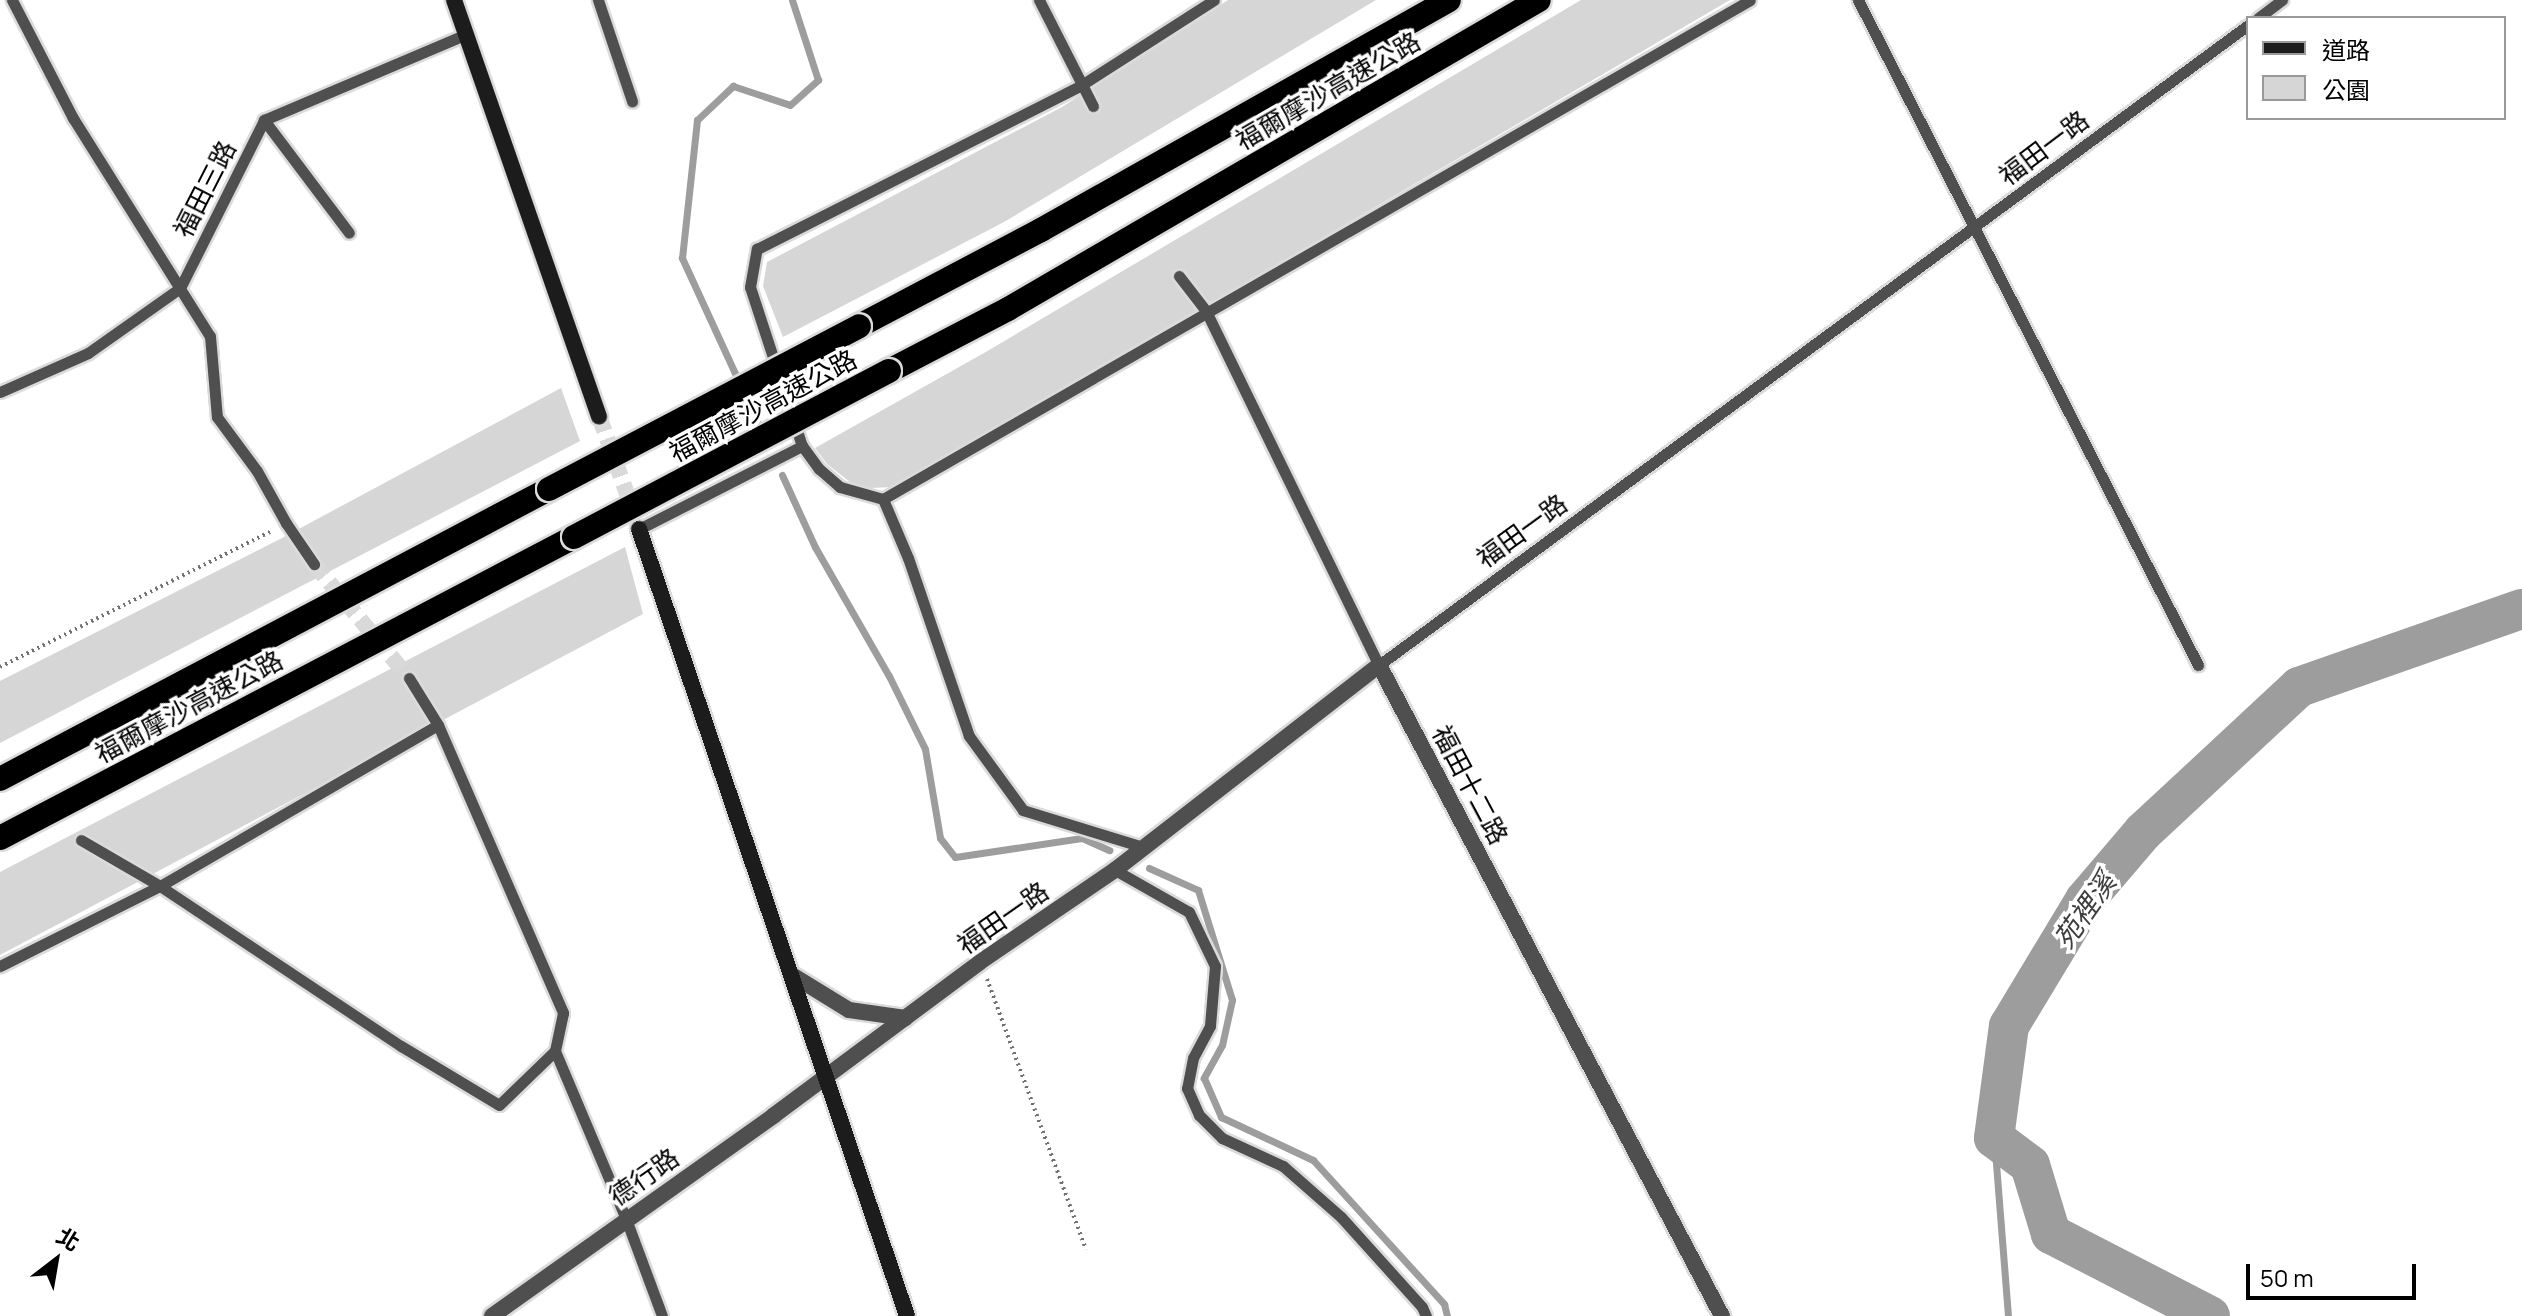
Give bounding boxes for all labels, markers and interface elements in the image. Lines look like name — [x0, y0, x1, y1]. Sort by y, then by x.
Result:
legend — [2246, 16, 2506, 120]
street label: 福爾摩沙高速公路 — [1230, 25, 1426, 157]
text: 道路 — [2322, 33, 2370, 66]
text: 公園 — [2322, 73, 2370, 106]
street label: 福田一路 — [1993, 104, 2095, 192]
street label: 福田三路 — [167, 136, 243, 242]
street label: 福爾摩沙高速公路 — [664, 343, 862, 469]
street label: 福田一路 — [1471, 488, 1573, 574]
street label: 福爾摩沙高速公路 — [90, 644, 288, 770]
street label: 福田十二路 — [1426, 720, 1514, 850]
water label: 苑裡溪 — [2046, 866, 2122, 954]
street label: 福田一路 — [951, 875, 1055, 961]
street label: 德行路 — [603, 1142, 685, 1212]
north arrow — [16, 1220, 96, 1300]
text: 北 — [51, 1221, 86, 1258]
scale bar — [2250, 1248, 2420, 1298]
text: 50 m — [2260, 1261, 2314, 1294]

